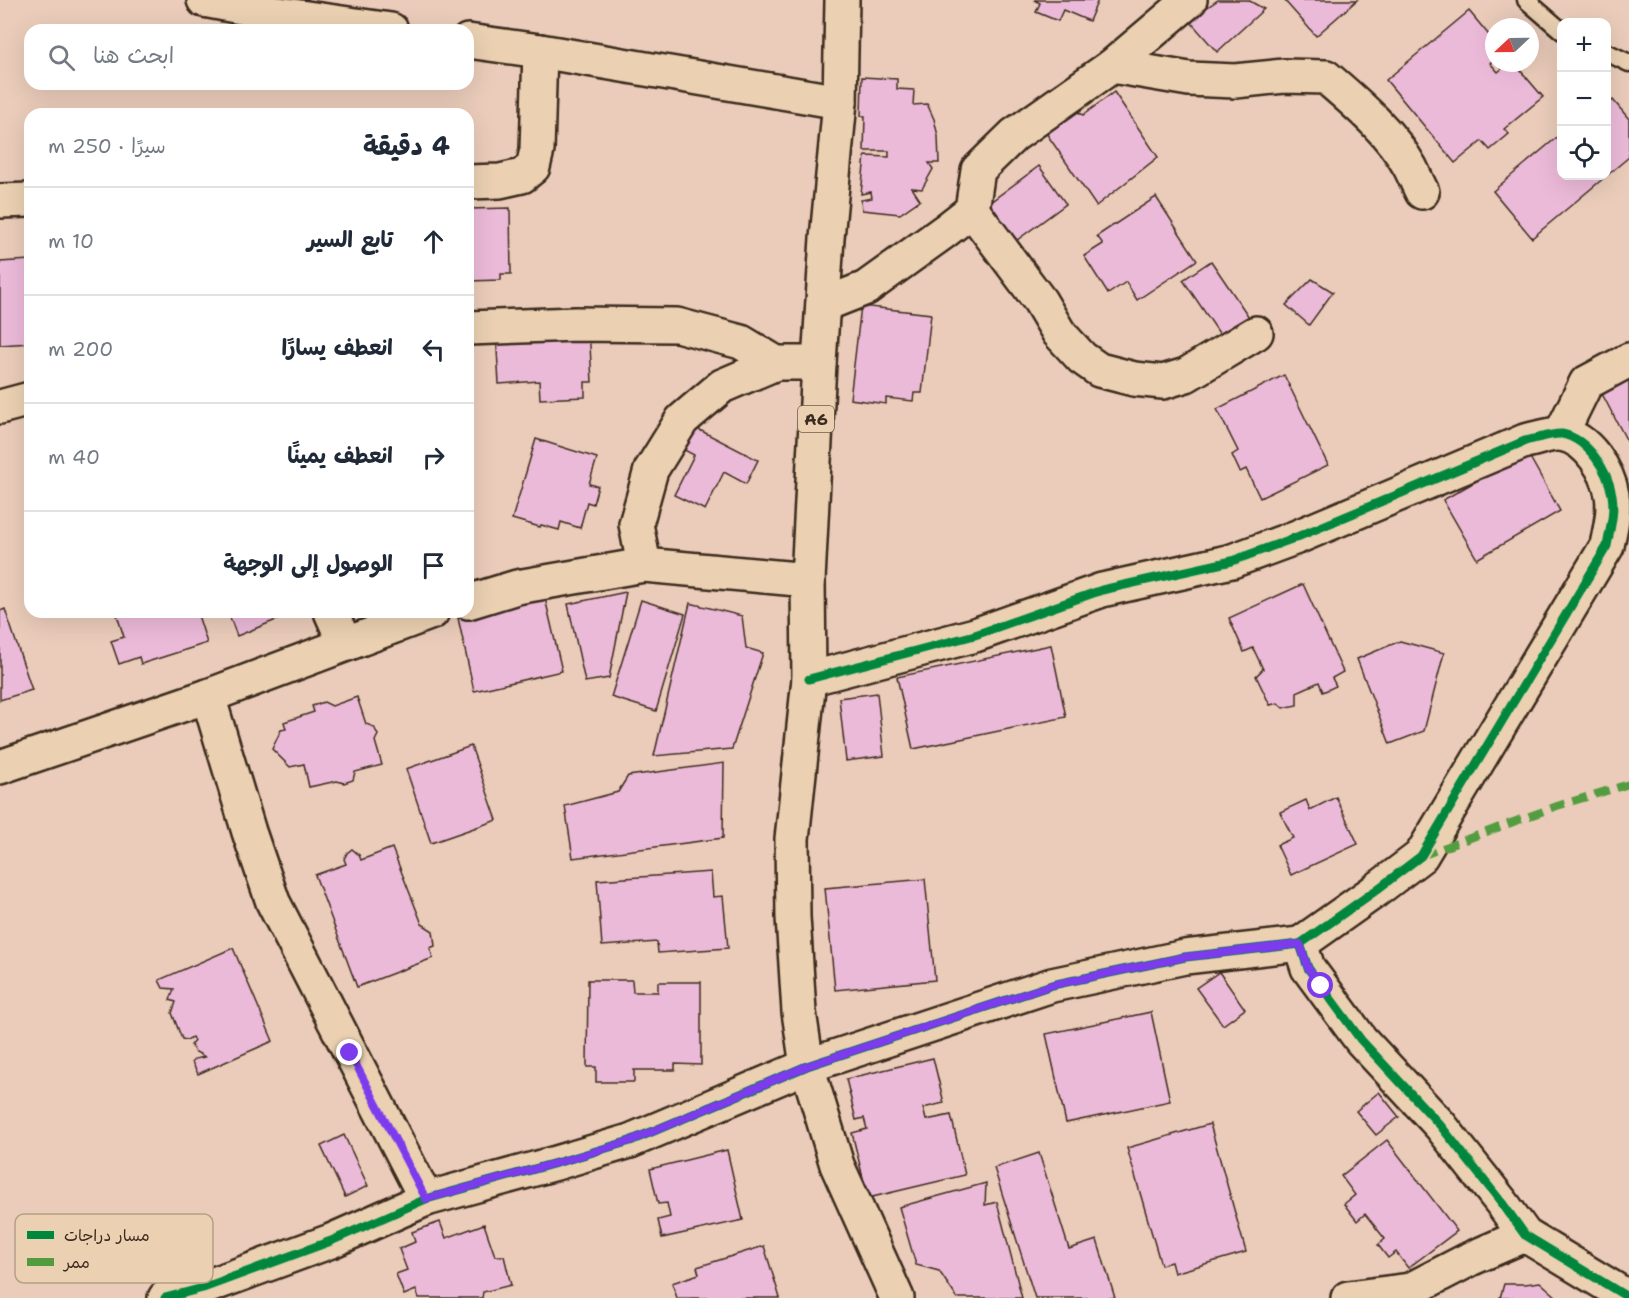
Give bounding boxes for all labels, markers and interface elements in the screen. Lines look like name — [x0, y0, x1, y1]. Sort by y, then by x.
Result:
north arrow — [1485, 18, 1539, 72]
map controls — [1557, 18, 1611, 180]
button: + — [1557, 18, 1611, 72]
search box — [24, 24, 474, 90]
icon: search — [45, 41, 78, 74]
text: ابحث هنا — [93, 41, 174, 70]
button: − — [1557, 72, 1611, 126]
button: locate — [1557, 126, 1611, 180]
text: 4 دقيقة — [363, 128, 450, 163]
text: سيرًا · 250 m — [48, 133, 166, 159]
text: تابع السير — [307, 225, 393, 254]
icon: ahead — [417, 225, 450, 258]
text: 10 m — [48, 228, 94, 254]
text: انعطف يسارًا — [281, 333, 393, 362]
icon: left — [417, 333, 450, 366]
text: 200 m — [48, 336, 113, 362]
road number: A6 — [798, 406, 834, 432]
text: انعطف يمينًا — [287, 441, 393, 470]
icon: right — [417, 441, 450, 474]
text: 40 m — [48, 444, 100, 470]
text: الوصول إلى الوجهة — [223, 549, 393, 578]
icon: arrive — [417, 549, 450, 582]
route start — [1307, 972, 1333, 998]
route end — [336, 1039, 362, 1065]
legend — [15, 1214, 213, 1283]
text: مسار دراجات — [64, 1225, 150, 1246]
text: ممر — [62, 1252, 90, 1273]

